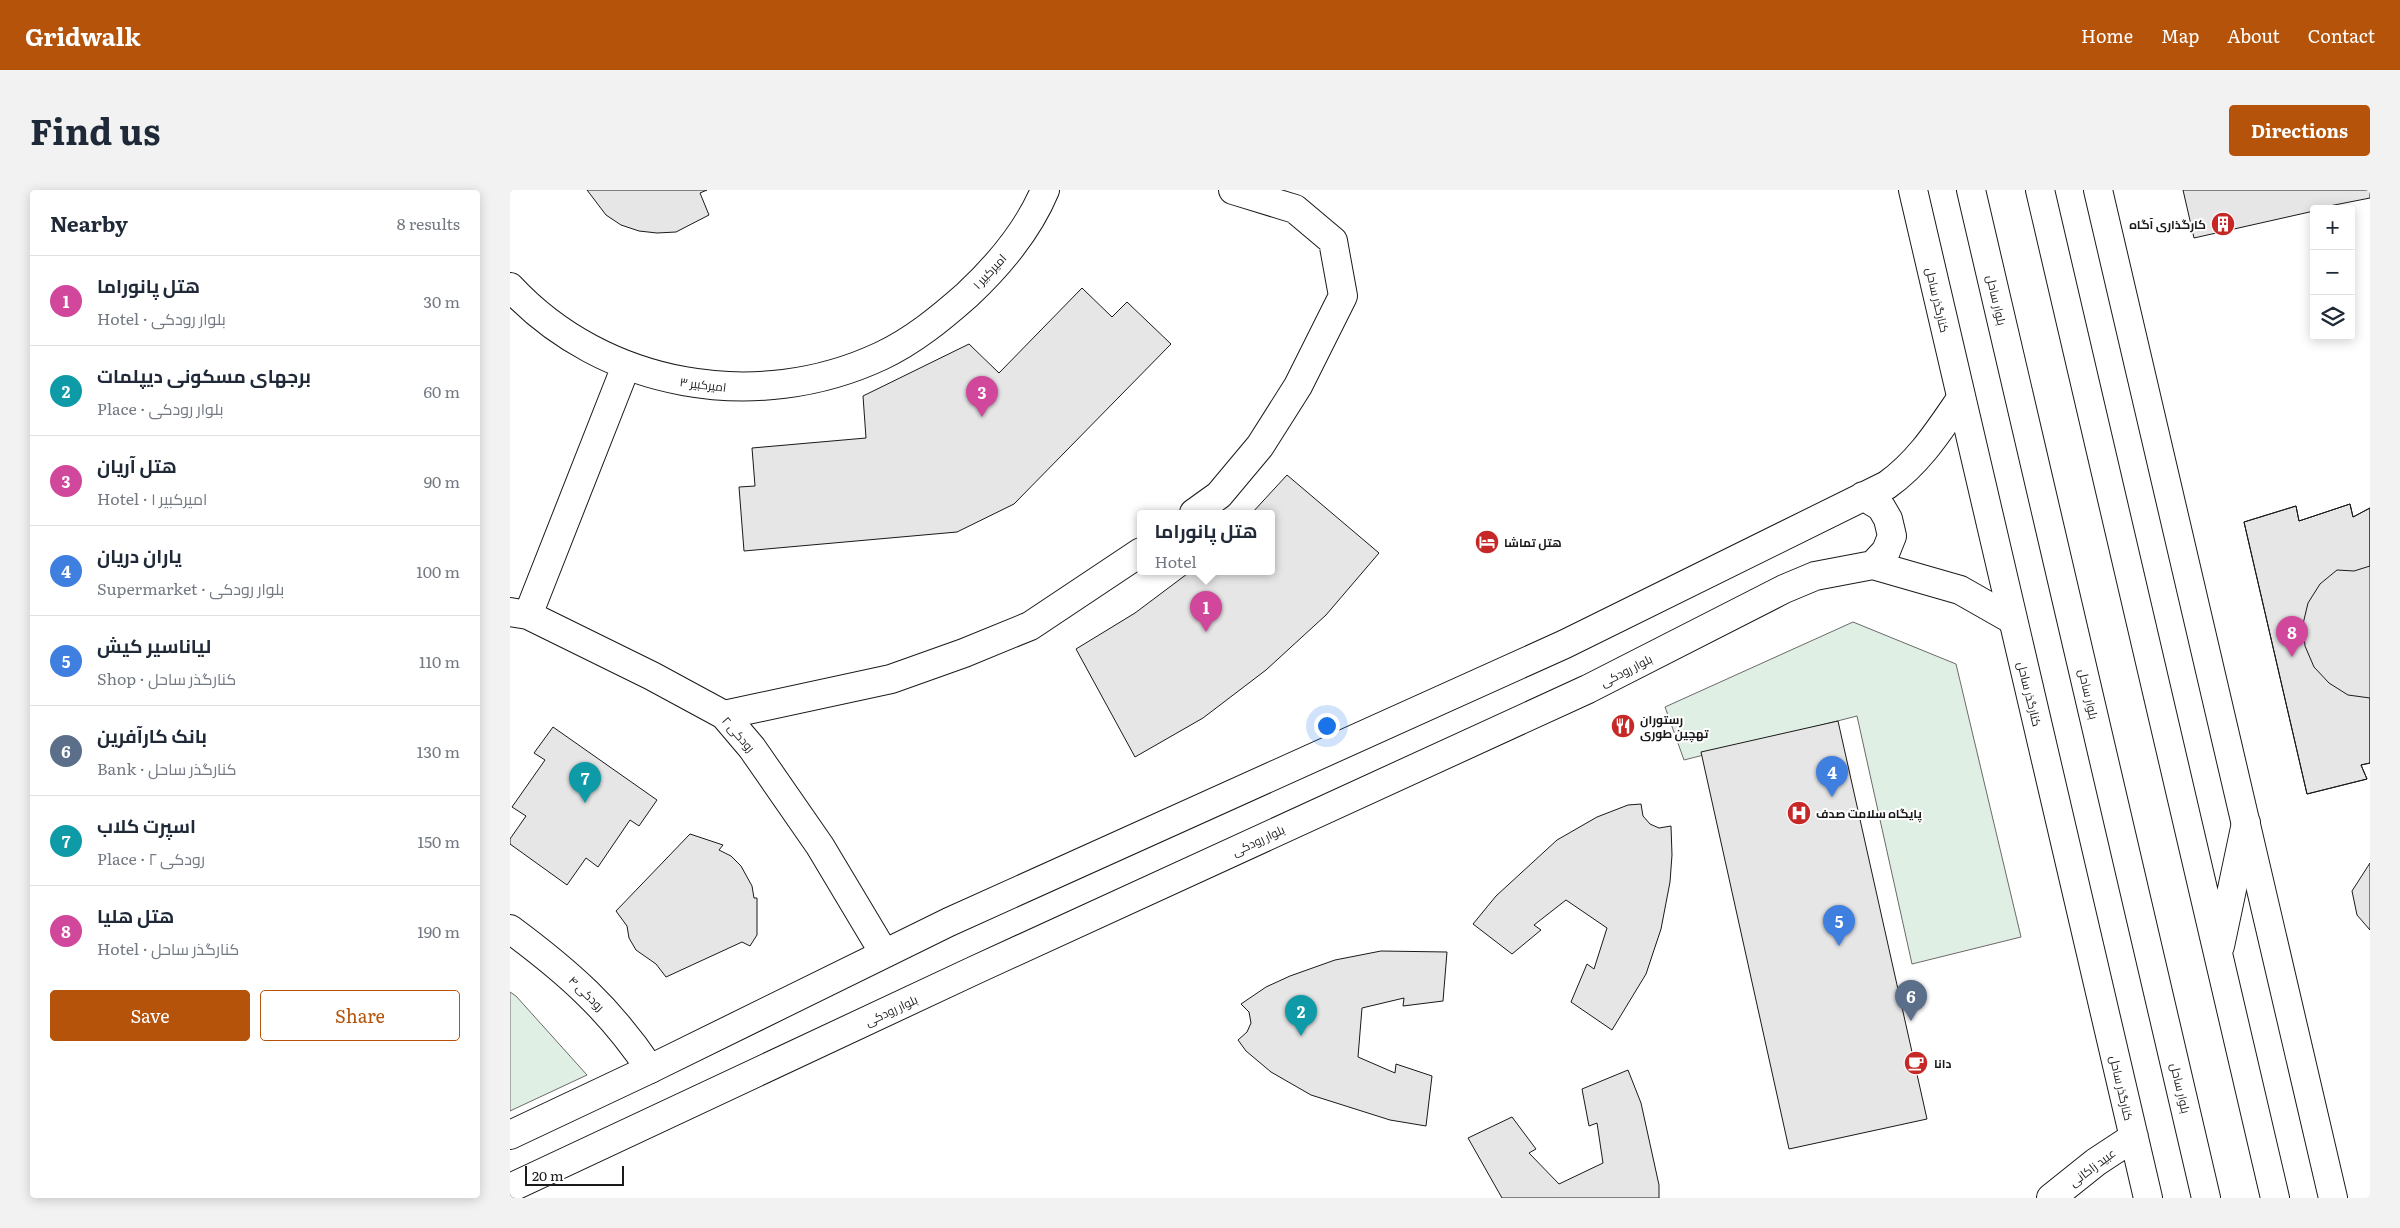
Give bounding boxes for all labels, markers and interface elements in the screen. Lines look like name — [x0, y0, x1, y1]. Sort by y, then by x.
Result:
text: Gridwalk — [25, 18, 141, 53]
text: Home — [2081, 22, 2133, 49]
text: Map — [2161, 22, 2199, 49]
text: About — [2227, 22, 2280, 49]
text: Contact — [2308, 22, 2375, 49]
text: Find us — [30, 104, 160, 156]
button: Directions — [2229, 105, 2370, 156]
map controls — [2310, 205, 2355, 340]
button: + — [2310, 205, 2355, 250]
text: Nearby — [50, 207, 128, 238]
text: 8 results — [397, 211, 460, 235]
building icon: کارگذاری آگاه — [2210, 211, 2236, 237]
place label: کارگذاری آگاه — [2129, 215, 2206, 233]
street label: امیرکبیر ۱ — [968, 249, 1010, 293]
button: − — [2310, 250, 2355, 295]
street label: کنارگذر ساحل — [1922, 266, 1954, 334]
text: هتل پانوراما — [97, 271, 200, 299]
street label: بلوار ساحل — [1982, 273, 2012, 327]
text: 1 — [63, 289, 69, 313]
text: 30 m — [423, 289, 460, 313]
button: layers — [2310, 295, 2355, 340]
text: Hotel · بلوار رودکی — [97, 306, 226, 330]
text: برجهای مسکونی دیپلمات — [97, 361, 311, 389]
street label: امیرکبیر ۳ — [679, 372, 727, 396]
pin: 3 — [966, 376, 998, 417]
text: 2 — [62, 379, 70, 403]
text: 60 m — [423, 379, 460, 403]
text: Place · بلوار رودکی — [97, 396, 223, 420]
text: هتل آریان — [97, 451, 177, 479]
text: 3 — [62, 469, 70, 493]
text: 90 m — [424, 469, 460, 493]
text: Hotel · امیرکبیر ۱ — [97, 486, 207, 510]
popup — [1137, 510, 1275, 575]
text: هتل پانوراما — [1154, 516, 1258, 544]
hotel icon: هتل تماشا — [1474, 529, 1500, 555]
place label: هتل تماشا — [1504, 533, 1562, 551]
text: یاران دریان — [97, 541, 182, 569]
text: Hotel — [1154, 549, 1197, 573]
text: 4 — [61, 559, 71, 583]
text: 100 m — [416, 559, 460, 583]
text: Supermarket · بلوار رودکی — [97, 576, 284, 600]
pin: 1 — [1190, 591, 1222, 632]
pin: 8 — [2276, 616, 2308, 657]
text: لیاناسیر کیش — [97, 631, 211, 659]
text: 5 — [62, 649, 70, 673]
text: 110 m — [419, 649, 460, 673]
street label: بلوار رودکی — [1597, 649, 1655, 691]
street label: کنارگذر ساحل — [2013, 660, 2047, 728]
text: Shop · کنارگذر ساحل — [97, 666, 236, 690]
street label: بلوار ساحل — [2074, 667, 2104, 721]
place label: رستوران تهچین طوری — [1640, 710, 1709, 743]
street label: رودکی ۲ — [718, 712, 760, 756]
your location — [1314, 713, 1340, 739]
restaurant icon: رستوران تهچین طوری — [1610, 713, 1636, 739]
text: بانک کارآفرین — [97, 721, 207, 749]
text: 6 — [61, 739, 71, 763]
text: 130 m — [417, 739, 460, 763]
text: Bank · کنارگذر ساحل — [97, 756, 237, 780]
pin: 4 — [1816, 756, 1848, 797]
pin: 7 — [569, 762, 601, 803]
hospital icon: پایگاه سلامت صدف — [1786, 800, 1812, 826]
place label: پایگاه سلامت صدف — [1816, 804, 1922, 823]
text: اسپرت کلاب — [97, 811, 196, 839]
street label: بلوار رودکی — [1229, 820, 1287, 860]
text: 7 — [62, 829, 70, 853]
text: 150 m — [417, 829, 460, 853]
text: Place · رودکی ۲ — [97, 846, 205, 870]
text: هتل هلیا — [97, 901, 174, 929]
pin: 5 — [1823, 905, 1855, 946]
text: 8 — [61, 919, 71, 943]
text: 190 m — [417, 919, 460, 943]
text: Hotel · کنارگذر ساحل — [97, 936, 239, 960]
street label: رودکی ۴ — [565, 971, 609, 1015]
pin: 6 — [1895, 980, 1927, 1021]
button: Save — [50, 990, 250, 1041]
button: Share — [260, 990, 460, 1041]
street label: بلوار رودکی — [862, 990, 920, 1030]
pin: 2 — [1285, 995, 1317, 1036]
cafe icon: دانا — [1903, 1050, 1929, 1076]
place label: دانا — [1934, 1054, 1952, 1072]
street label: کنارگذر ساحل — [2106, 1054, 2138, 1122]
street label: بلوار ساحل — [2166, 1061, 2196, 1115]
street label: عبید زاکانی — [2065, 1143, 2119, 1191]
scale bar — [525, 1163, 624, 1186]
text: 20 m — [532, 1165, 564, 1185]

